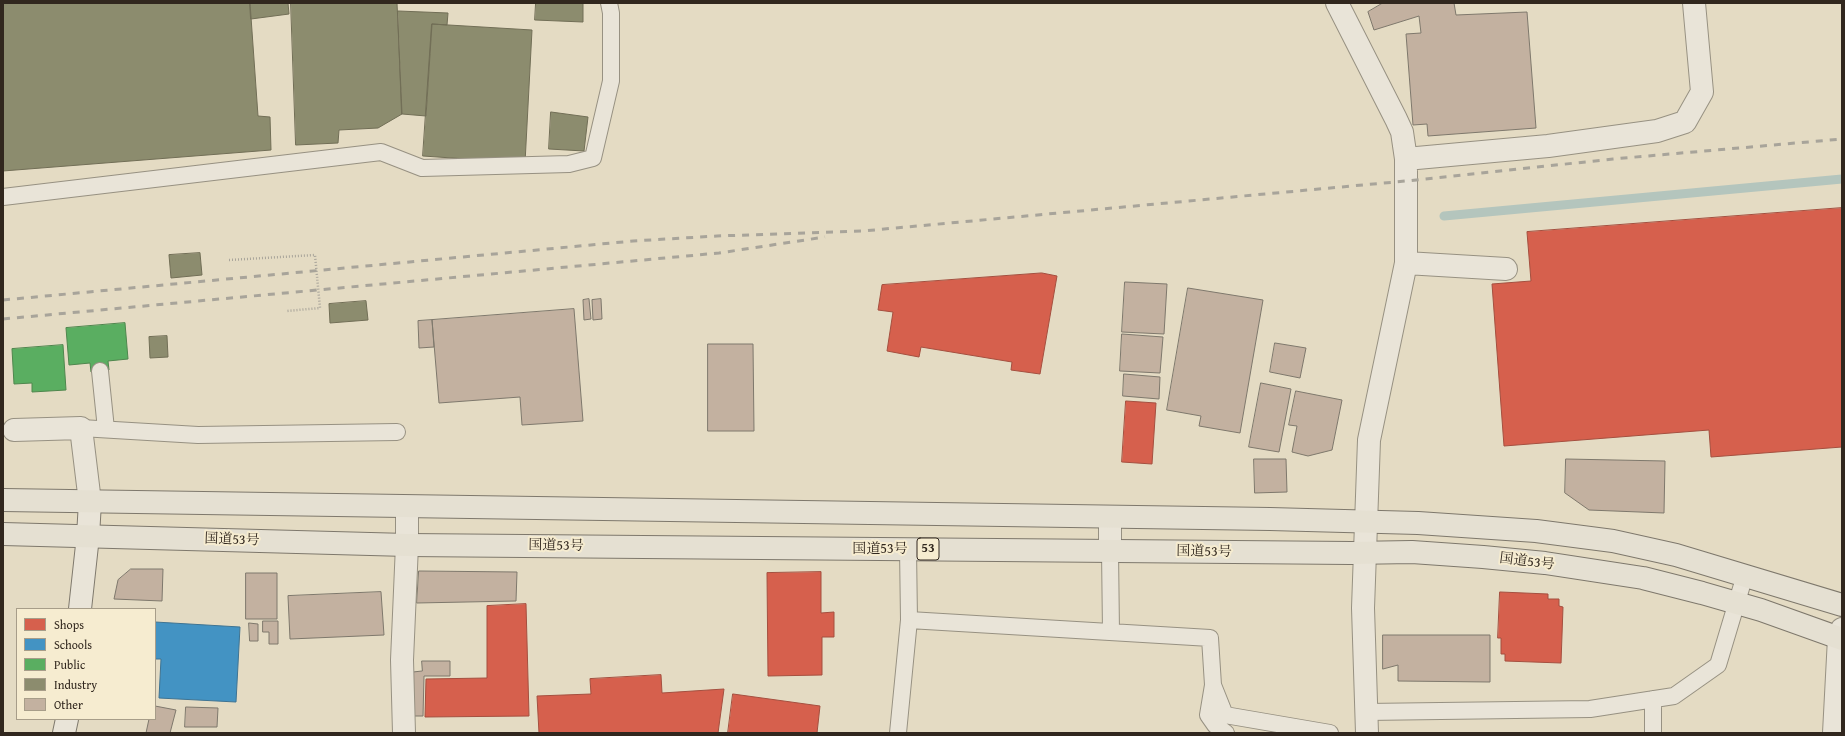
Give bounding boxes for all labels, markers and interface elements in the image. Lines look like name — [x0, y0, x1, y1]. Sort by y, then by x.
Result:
street label: 国道53号 — [204, 531, 260, 549]
street label: 国道53号 — [528, 537, 584, 555]
road number: 53 — [917, 538, 939, 560]
street label: 国道53号 — [852, 541, 908, 557]
street label: 国道53号 — [1176, 543, 1232, 561]
street label: 国道53号 — [1498, 550, 1556, 574]
legend — [16, 608, 156, 720]
text: Shops — [54, 616, 84, 633]
text: Schools — [54, 636, 92, 653]
text: Public — [54, 656, 85, 673]
text: Industry — [54, 676, 97, 693]
text: Other — [54, 696, 83, 713]

